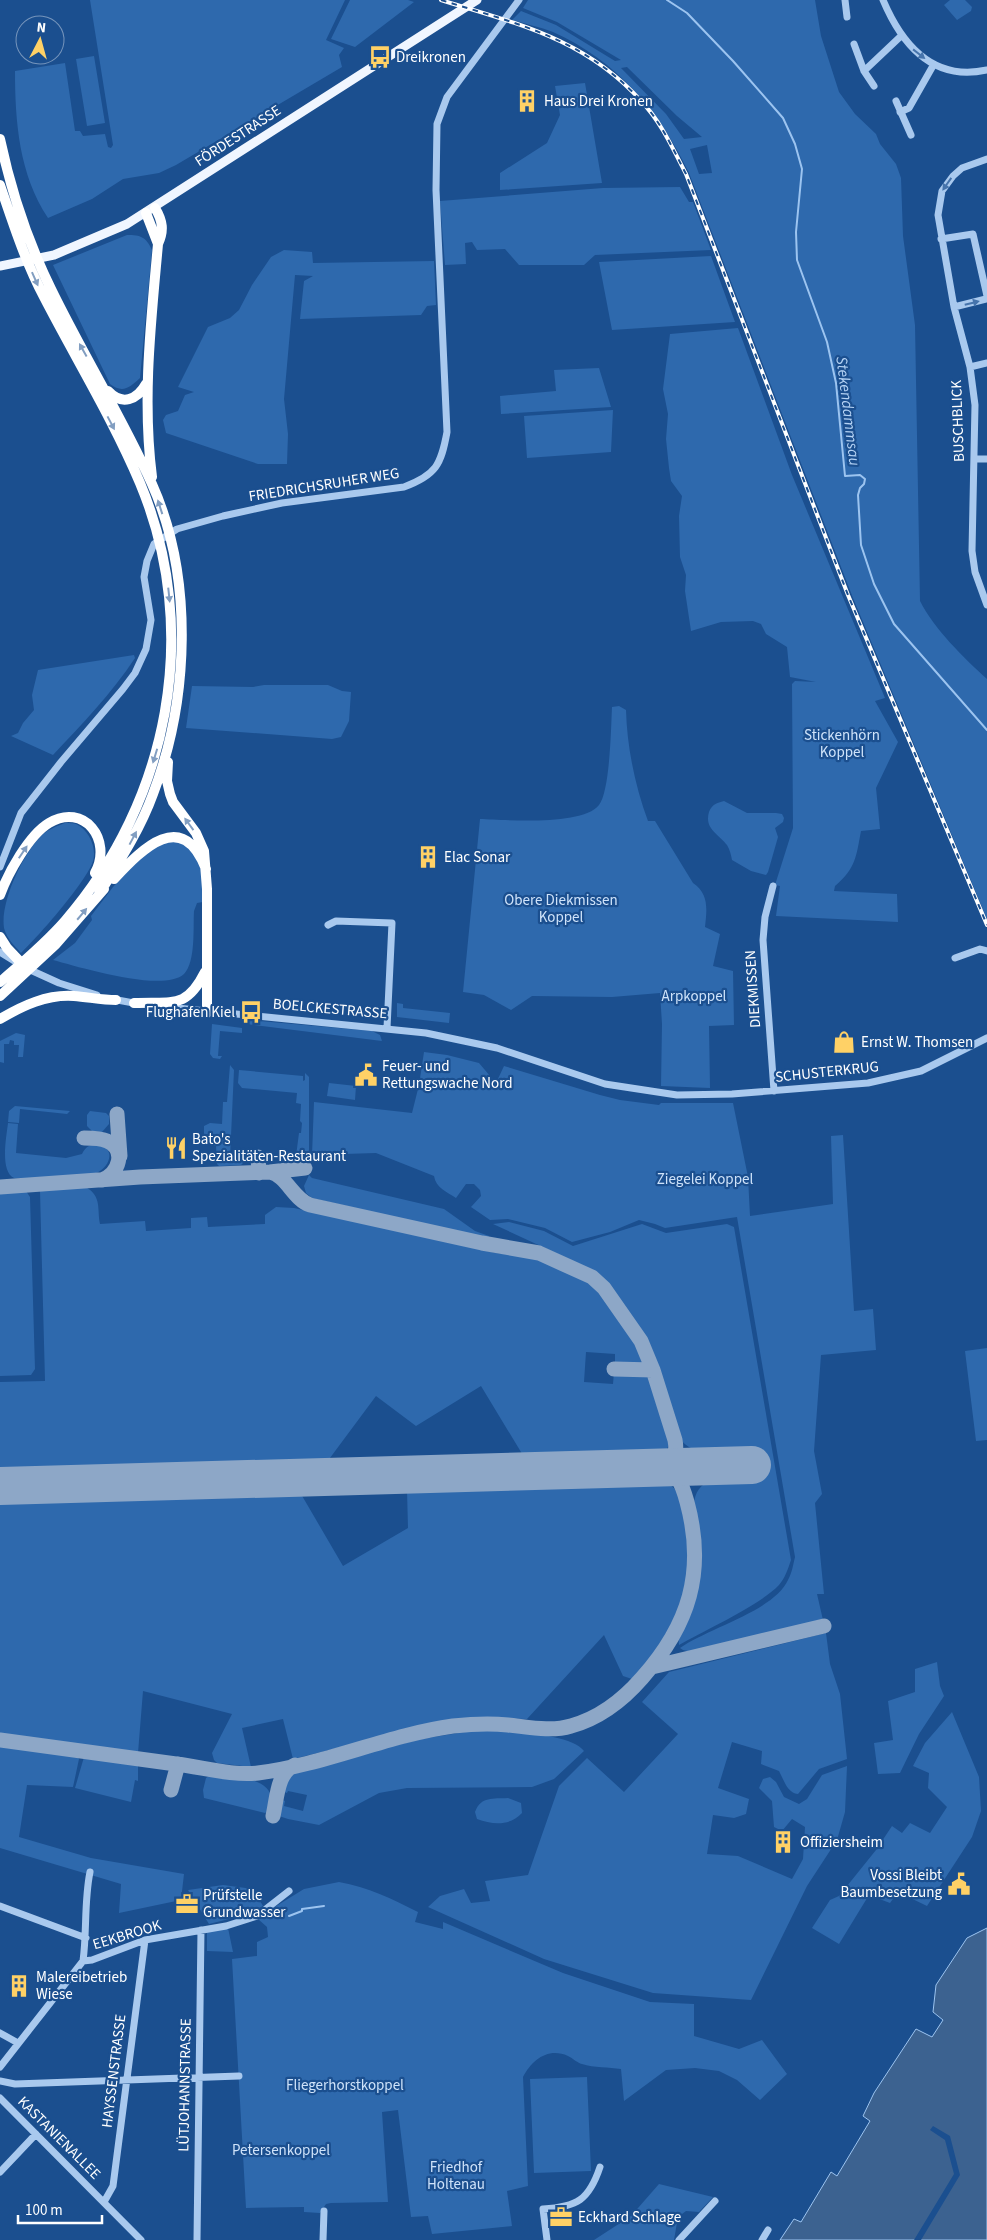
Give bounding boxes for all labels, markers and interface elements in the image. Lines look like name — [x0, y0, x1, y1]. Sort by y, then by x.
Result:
north arrow — [15, 15, 65, 65]
text: N — [36, 18, 47, 38]
bus stop icon: Dreikronen — [367, 44, 393, 70]
place label: Dreikronen — [396, 47, 466, 68]
one-way arrow — [912, 49, 925, 60]
building icon: Haus Drei Kronen — [514, 88, 540, 114]
place label: Haus Drei Kronen — [544, 91, 653, 112]
street label: FÖRDESTRASSE — [191, 100, 285, 172]
one-way arrow — [942, 177, 952, 191]
one-way arrow — [32, 272, 40, 286]
one-way arrow — [964, 299, 979, 307]
one-way arrow — [79, 343, 87, 357]
water label: Stekendammsau — [830, 355, 866, 467]
street label: BUSCHBLICK — [946, 379, 970, 462]
one-way arrow — [107, 416, 115, 430]
street label: FRIEDRICHSRUHER WEG — [247, 463, 401, 507]
one-way arrow — [156, 499, 163, 514]
one-way arrow — [165, 587, 173, 603]
park label: Stickenhörn Koppel — [804, 725, 880, 763]
one-way arrow — [151, 748, 159, 763]
one-way arrow — [184, 817, 194, 831]
one-way arrow — [129, 831, 138, 844]
building icon: Elac Sonar — [415, 844, 441, 870]
one-way arrow — [18, 845, 28, 859]
place label: Elac Sonar — [444, 847, 511, 868]
park label: Obere Diekmissen Koppel — [504, 890, 618, 928]
one-way arrow — [77, 908, 88, 921]
street label: DIEKMISSEN — [740, 949, 766, 1029]
park label: Arpkoppel — [662, 986, 727, 1007]
street label: BOELCKESTRASSE — [272, 994, 388, 1024]
bus stop icon: Flughafen Kiel — [238, 999, 264, 1025]
place label: Flughafen Kiel — [146, 1002, 235, 1023]
shop icon: Ernst W. Thomsen — [831, 1029, 857, 1055]
place label: Ernst W. Thomsen — [861, 1032, 973, 1053]
place label: Feuer- und Rettungswache Nord — [382, 1056, 513, 1094]
street label: SCHUSTERKRUG — [774, 1056, 880, 1088]
public building icon: Feuer- und Rettungswache Nord — [353, 1062, 379, 1088]
place label: Bato's Spezialitäten-Restaurant — [192, 1129, 346, 1167]
restaurant icon: Bato's Spezialitäten-Restaurant — [163, 1135, 189, 1161]
park label: Ziegelei Koppel — [657, 1169, 753, 1190]
building icon: Offiziersheim — [770, 1829, 796, 1855]
place label: Offiziersheim — [800, 1832, 883, 1853]
place label: Vossi Bleibt Baumbesetzung — [840, 1865, 942, 1903]
public building icon: Vossi Bleibt Baumbesetzung — [946, 1871, 972, 1897]
place label: Prüfstelle Grundwasser — [203, 1885, 286, 1923]
office icon: Prüfstelle Grundwasser — [174, 1891, 200, 1917]
street label: EEKBROOK — [90, 1915, 164, 1955]
place label: Malereibetrieb Wiese — [36, 1967, 127, 2005]
building icon: Malereibetrieb Wiese — [6, 1973, 32, 1999]
street label: HAYSSENSTRASSE — [97, 2013, 131, 2129]
street label: LÜTJOHANNSTRASSE — [173, 2018, 197, 2152]
park label: Fliegerhorstkoppel — [286, 2075, 404, 2096]
street label: KASTANIENALLEE — [13, 2092, 105, 2184]
park label: Petersenkoppel — [232, 2140, 330, 2161]
park label: Friedhof Holtenau — [427, 2157, 485, 2195]
scale bar — [18, 2192, 101, 2224]
text: 100 m — [25, 2200, 63, 2221]
office icon: Eckhard Schlage — [548, 2204, 574, 2230]
place label: Eckhard Schlage — [578, 2207, 681, 2228]

